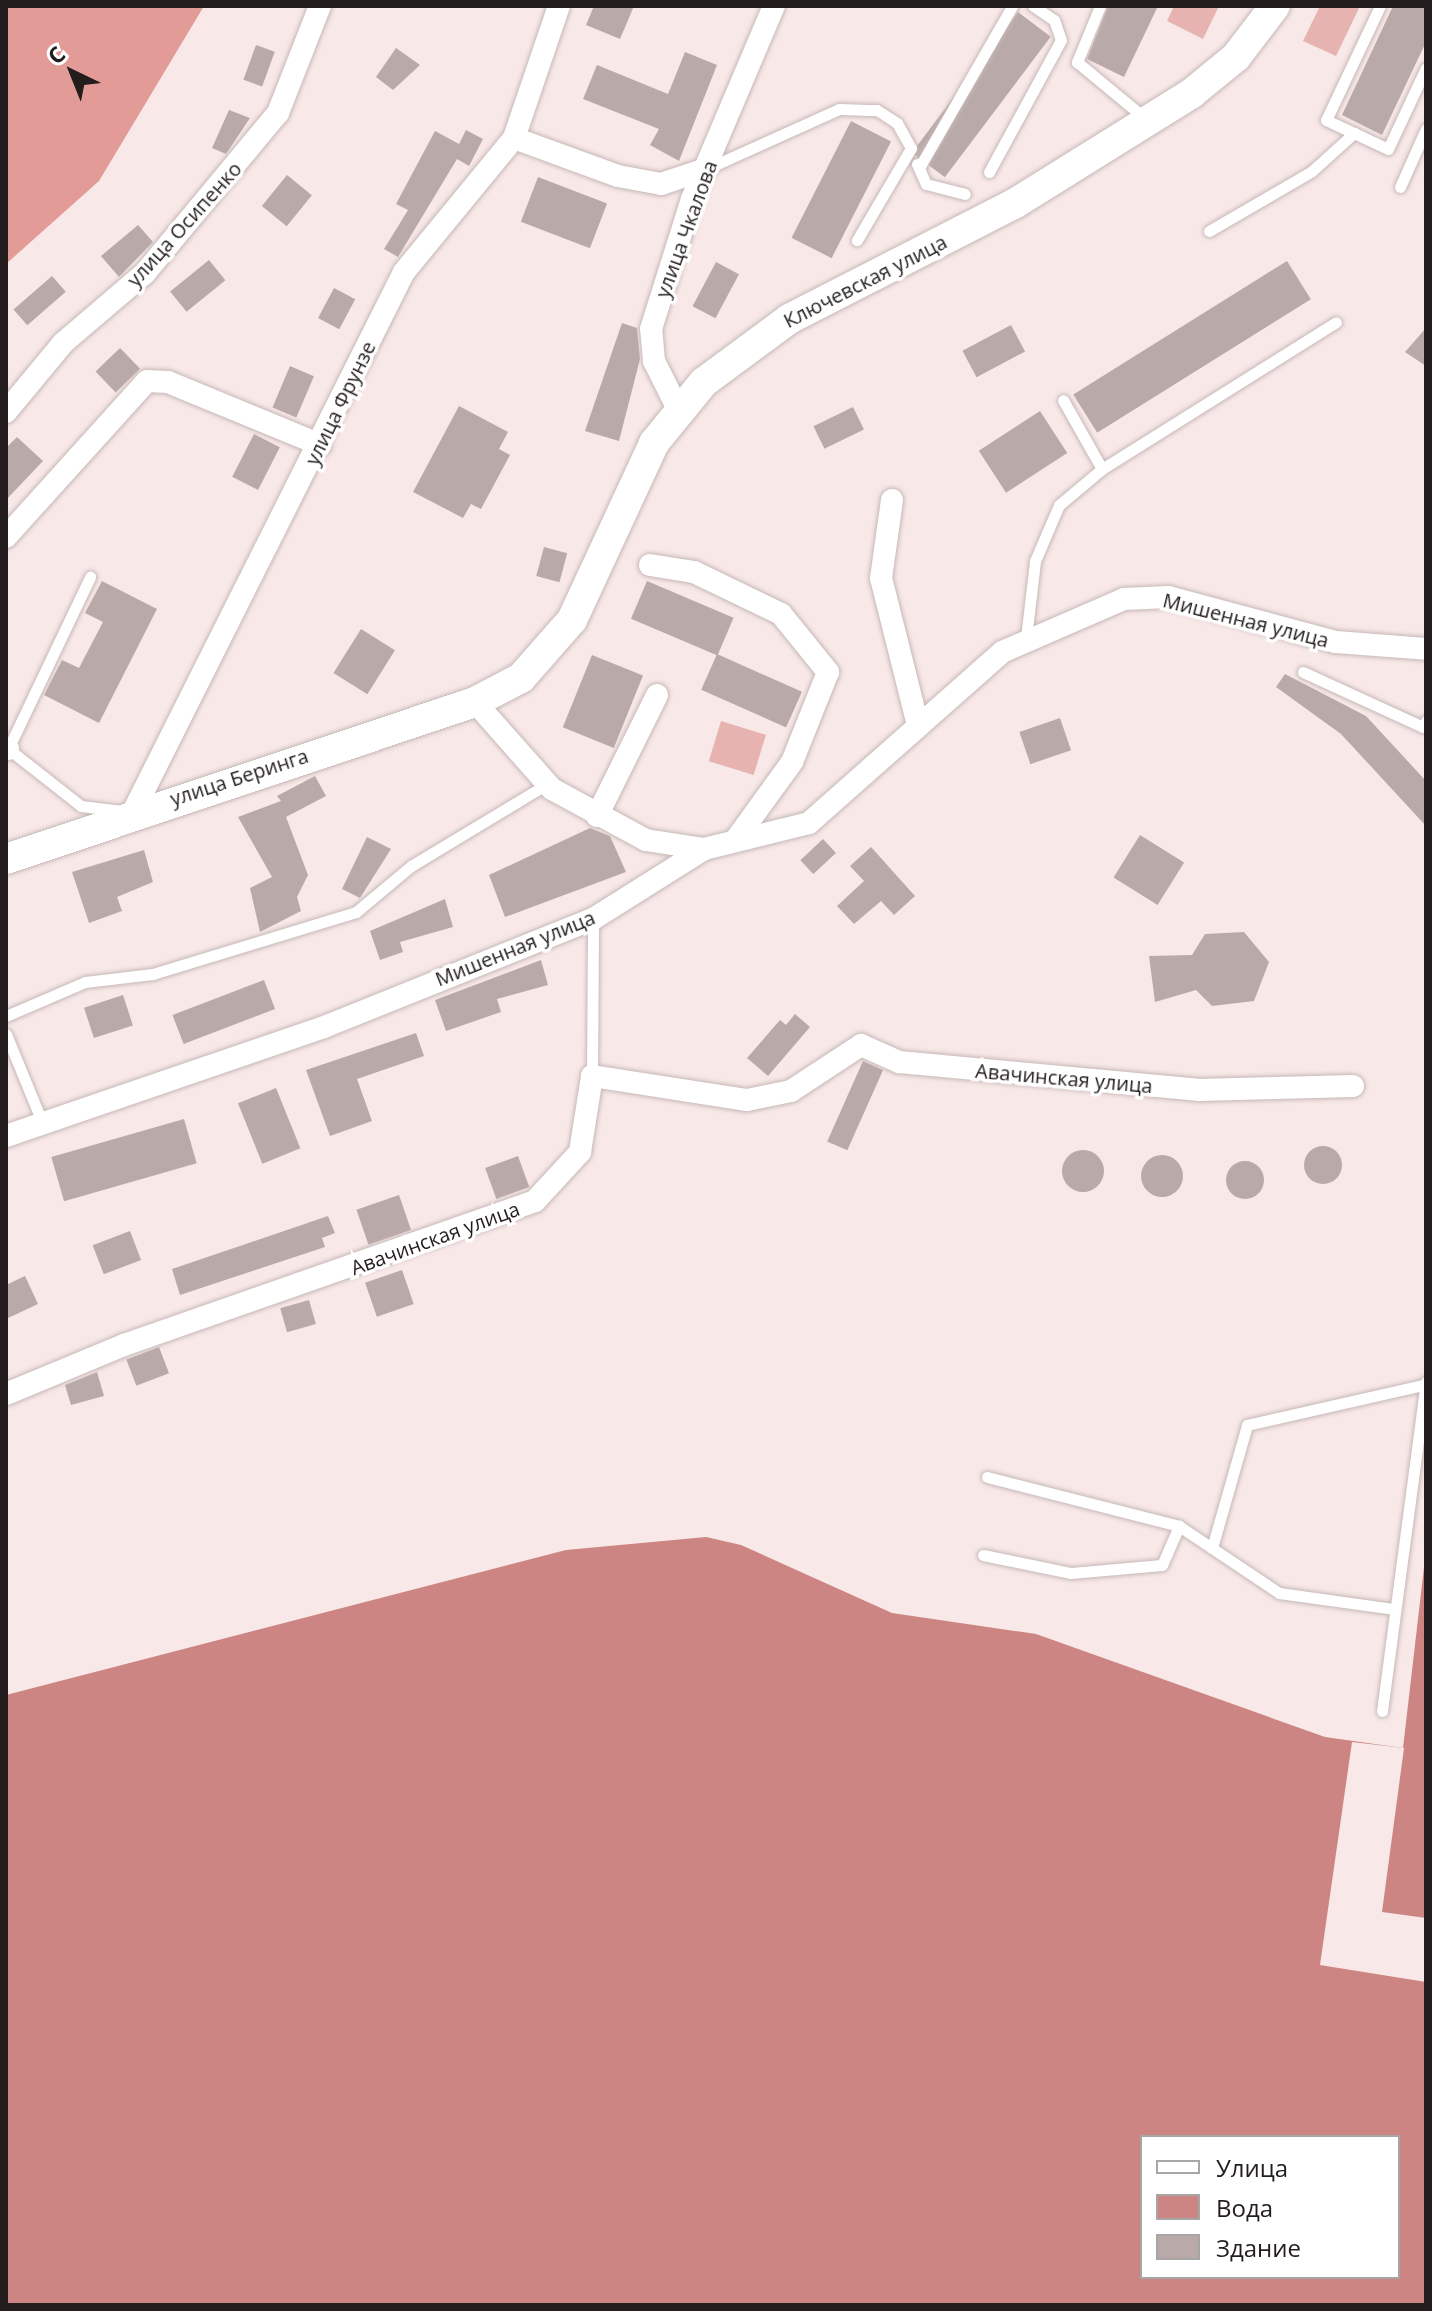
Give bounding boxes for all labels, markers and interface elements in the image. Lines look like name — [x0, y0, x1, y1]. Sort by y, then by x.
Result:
north arrow — [32, 32, 112, 112]
text: С — [40, 39, 71, 70]
street label: улица Осипенко — [122, 157, 246, 291]
street label: улица Чкалова — [650, 157, 722, 301]
street label: Ключевская улица — [779, 229, 951, 333]
street label: улица Фрунзе — [300, 337, 380, 469]
street label: Мишенная улица — [1161, 588, 1331, 652]
street label: улица Беринга — [167, 743, 311, 811]
street label: Мишенная улица — [432, 905, 598, 991]
street label: Авачинская улица — [974, 1058, 1154, 1098]
street label: Авачинская улица — [347, 1196, 523, 1280]
legend — [1140, 2135, 1400, 2279]
text: Улица — [1216, 2151, 1288, 2184]
text: Вода — [1216, 2191, 1273, 2224]
text: Здание — [1216, 2231, 1301, 2264]

